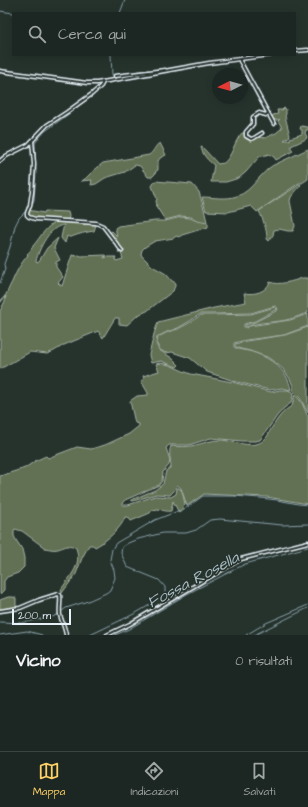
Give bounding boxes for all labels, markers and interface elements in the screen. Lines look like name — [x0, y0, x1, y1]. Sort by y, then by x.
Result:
search box — [12, 12, 296, 56]
icon: search — [26, 23, 48, 45]
text: Cerca qui — [58, 24, 126, 45]
north arrow — [212, 68, 248, 104]
water label: Fossa Rosella — [143, 546, 243, 613]
scale bar — [12, 607, 71, 626]
text: 200 m — [18, 608, 51, 623]
text: Vicino — [16, 649, 61, 673]
text: 0 risultati — [235, 652, 292, 670]
tab: Mappa — [33, 760, 65, 799]
tab: Indicazioni — [131, 760, 178, 799]
tab: Salvati — [243, 760, 275, 799]

